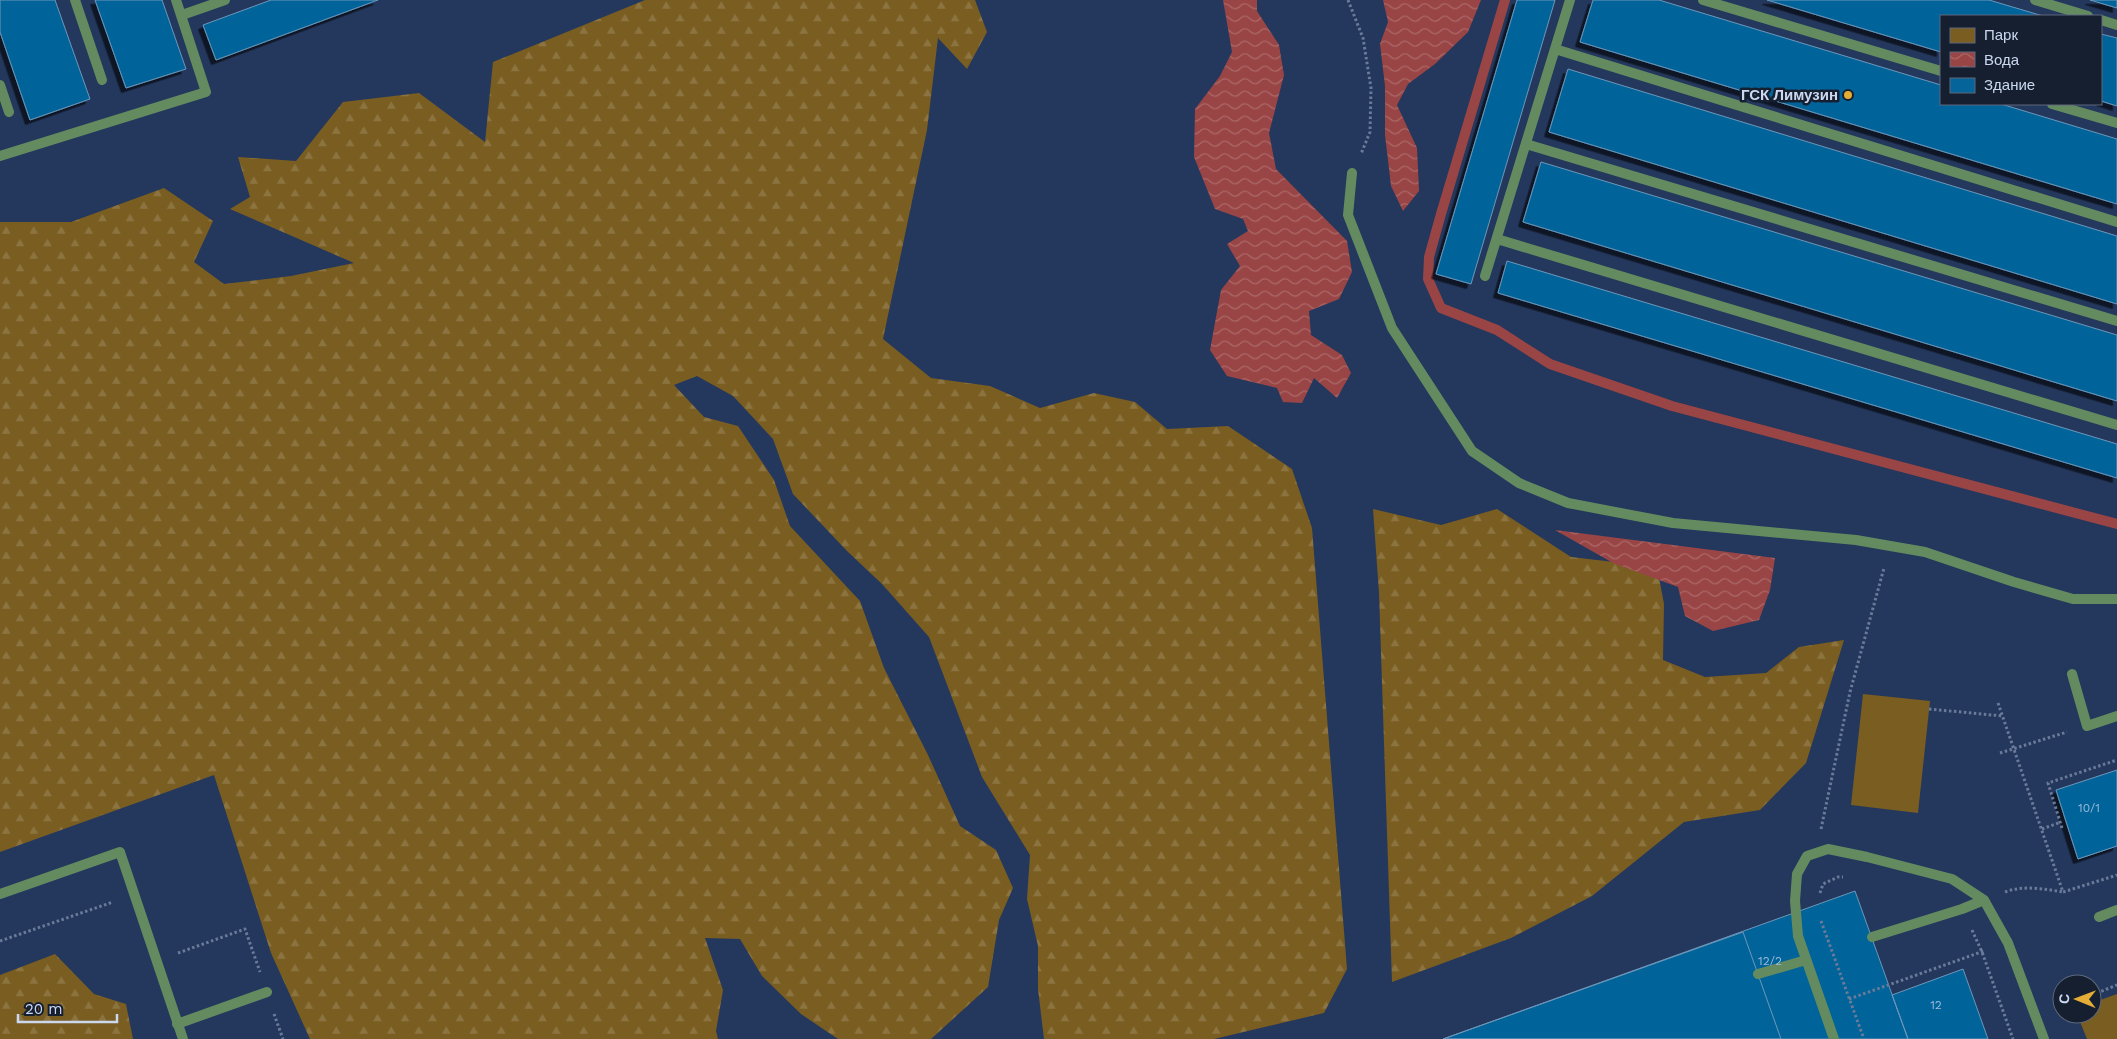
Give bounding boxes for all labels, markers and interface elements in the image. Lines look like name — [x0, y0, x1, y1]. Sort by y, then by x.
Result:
legend — [1940, 15, 2102, 105]
text: Парк — [1984, 26, 2018, 44]
text: Вода — [1984, 51, 2020, 69]
text: Здание — [1984, 76, 2035, 94]
place label: ГСК Лимузин — [1741, 86, 1838, 104]
marker: ГСК Лимузин — [1842, 89, 1854, 101]
house number: 10/1 — [2078, 801, 2100, 815]
house number: 12/2 — [1758, 954, 1782, 968]
north arrow — [2052, 974, 2102, 1024]
scale bar — [18, 992, 116, 1024]
text: С — [2056, 994, 2072, 1004]
house number: 12 — [1930, 998, 1942, 1012]
text: 20 m — [25, 1000, 63, 1018]

